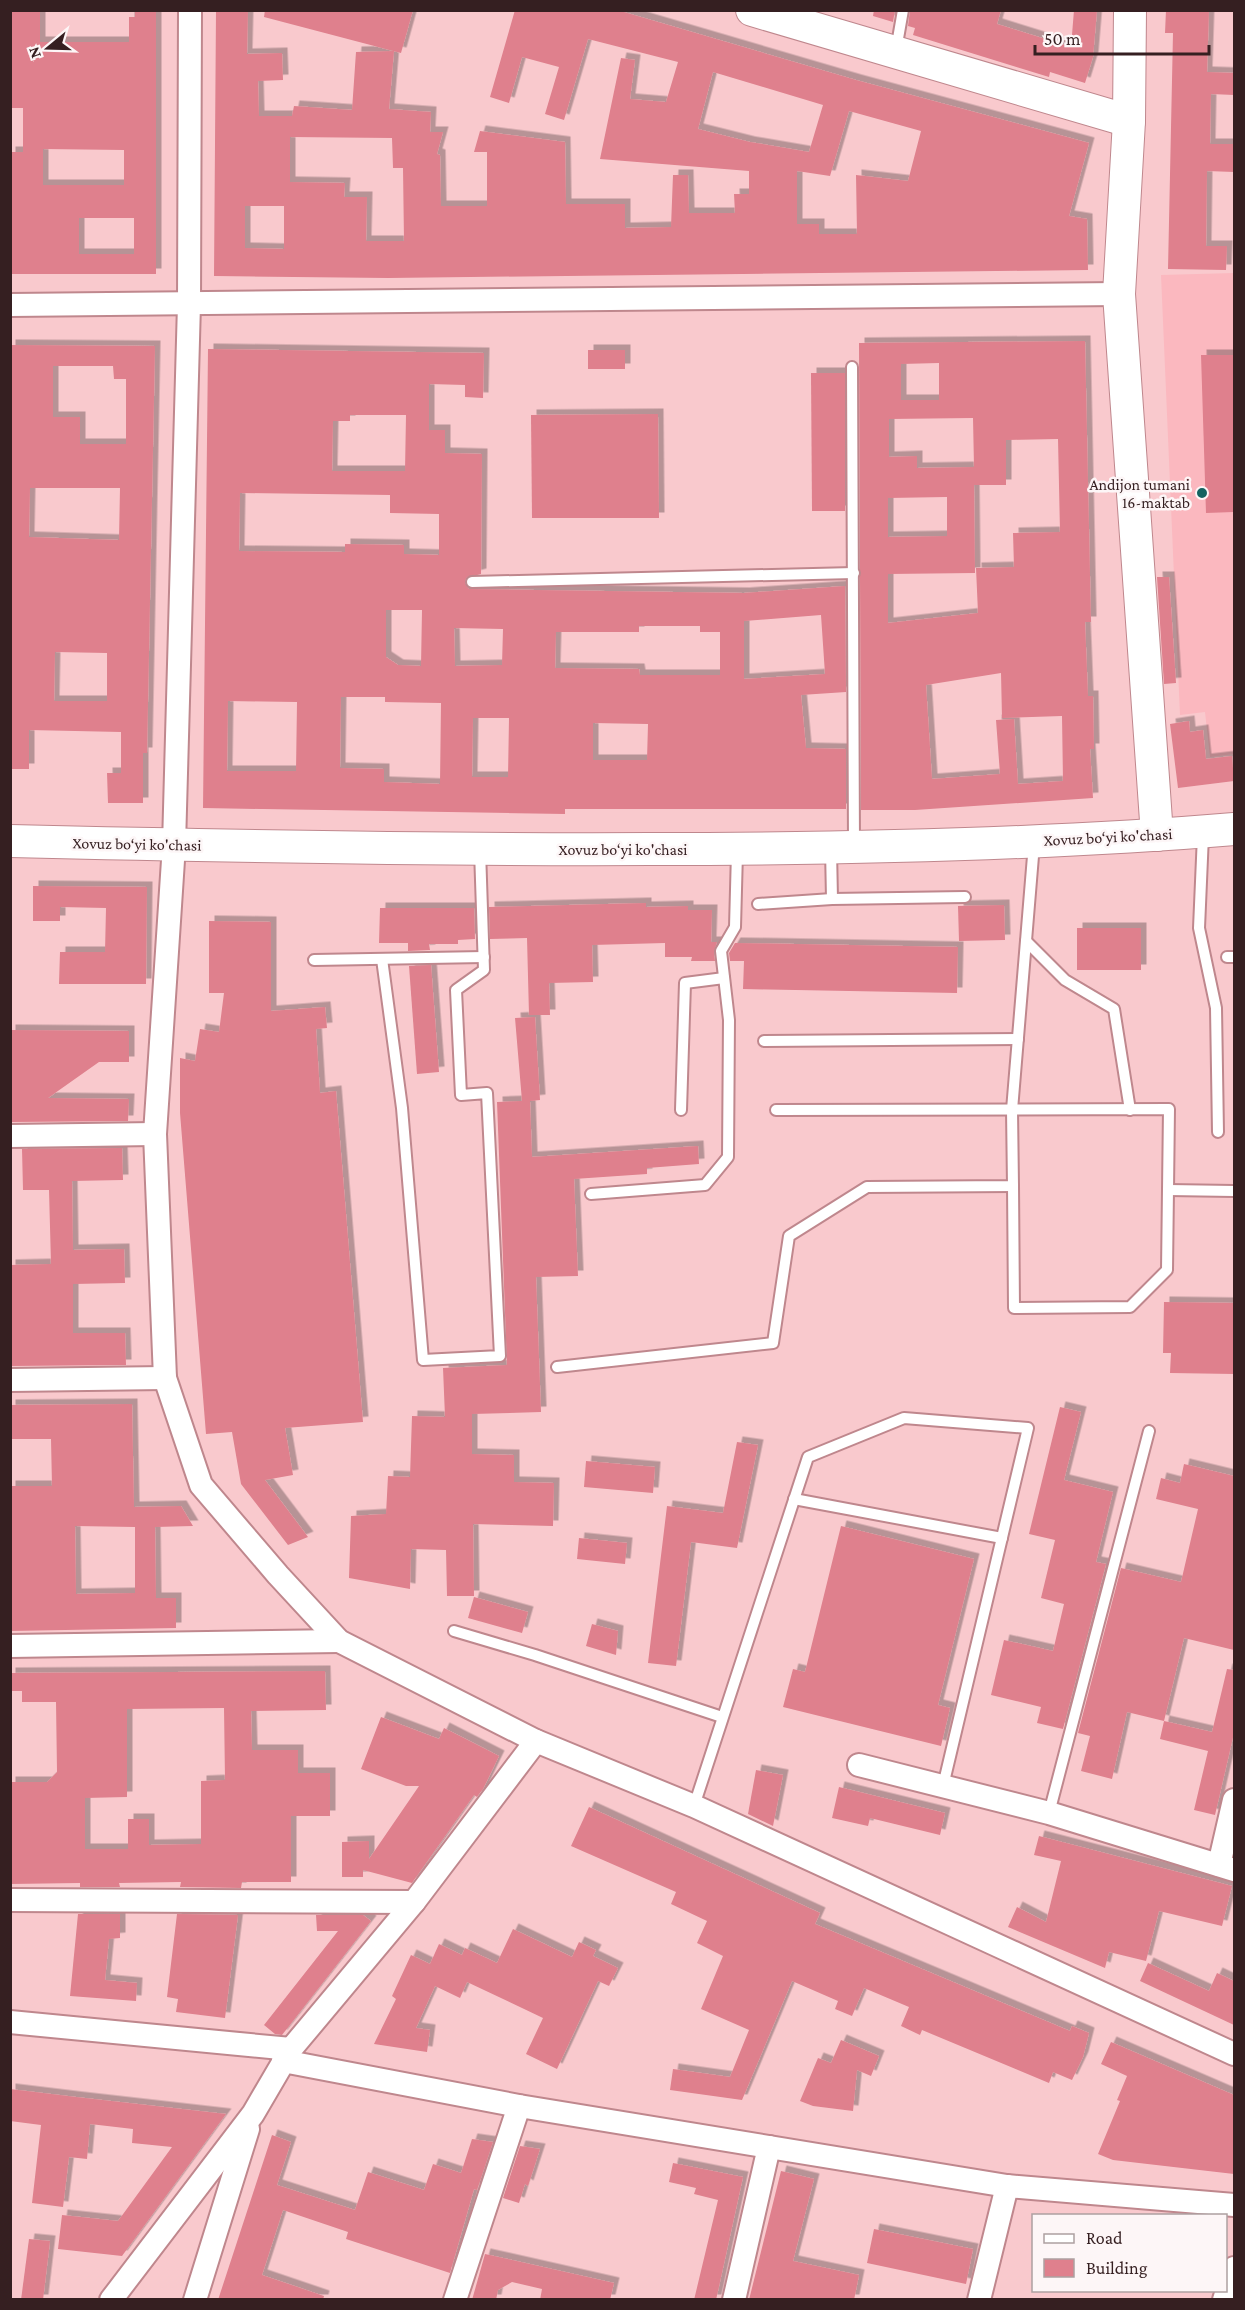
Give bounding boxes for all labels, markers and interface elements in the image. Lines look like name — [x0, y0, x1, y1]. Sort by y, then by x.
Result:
north arrow — [18, 18, 78, 78]
scale bar — [1035, 18, 1209, 56]
text: 50 m — [1044, 29, 1081, 49]
text: N — [24, 45, 44, 61]
place label: Andijon tumani 16-maktab — [1089, 476, 1190, 511]
marker: Andijon tumani 16-maktab — [1195, 486, 1209, 500]
street label: Xovuz bo‘yi ko'chasi — [1043, 825, 1173, 850]
street label: Xovuz bo‘yi ko'chasi — [72, 834, 202, 855]
street label: Xovuz bo‘yi ko'chasi — [559, 841, 687, 859]
legend — [1032, 2214, 1227, 2292]
text: Road — [1086, 2228, 1123, 2248]
text: Building — [1086, 2258, 1148, 2278]

